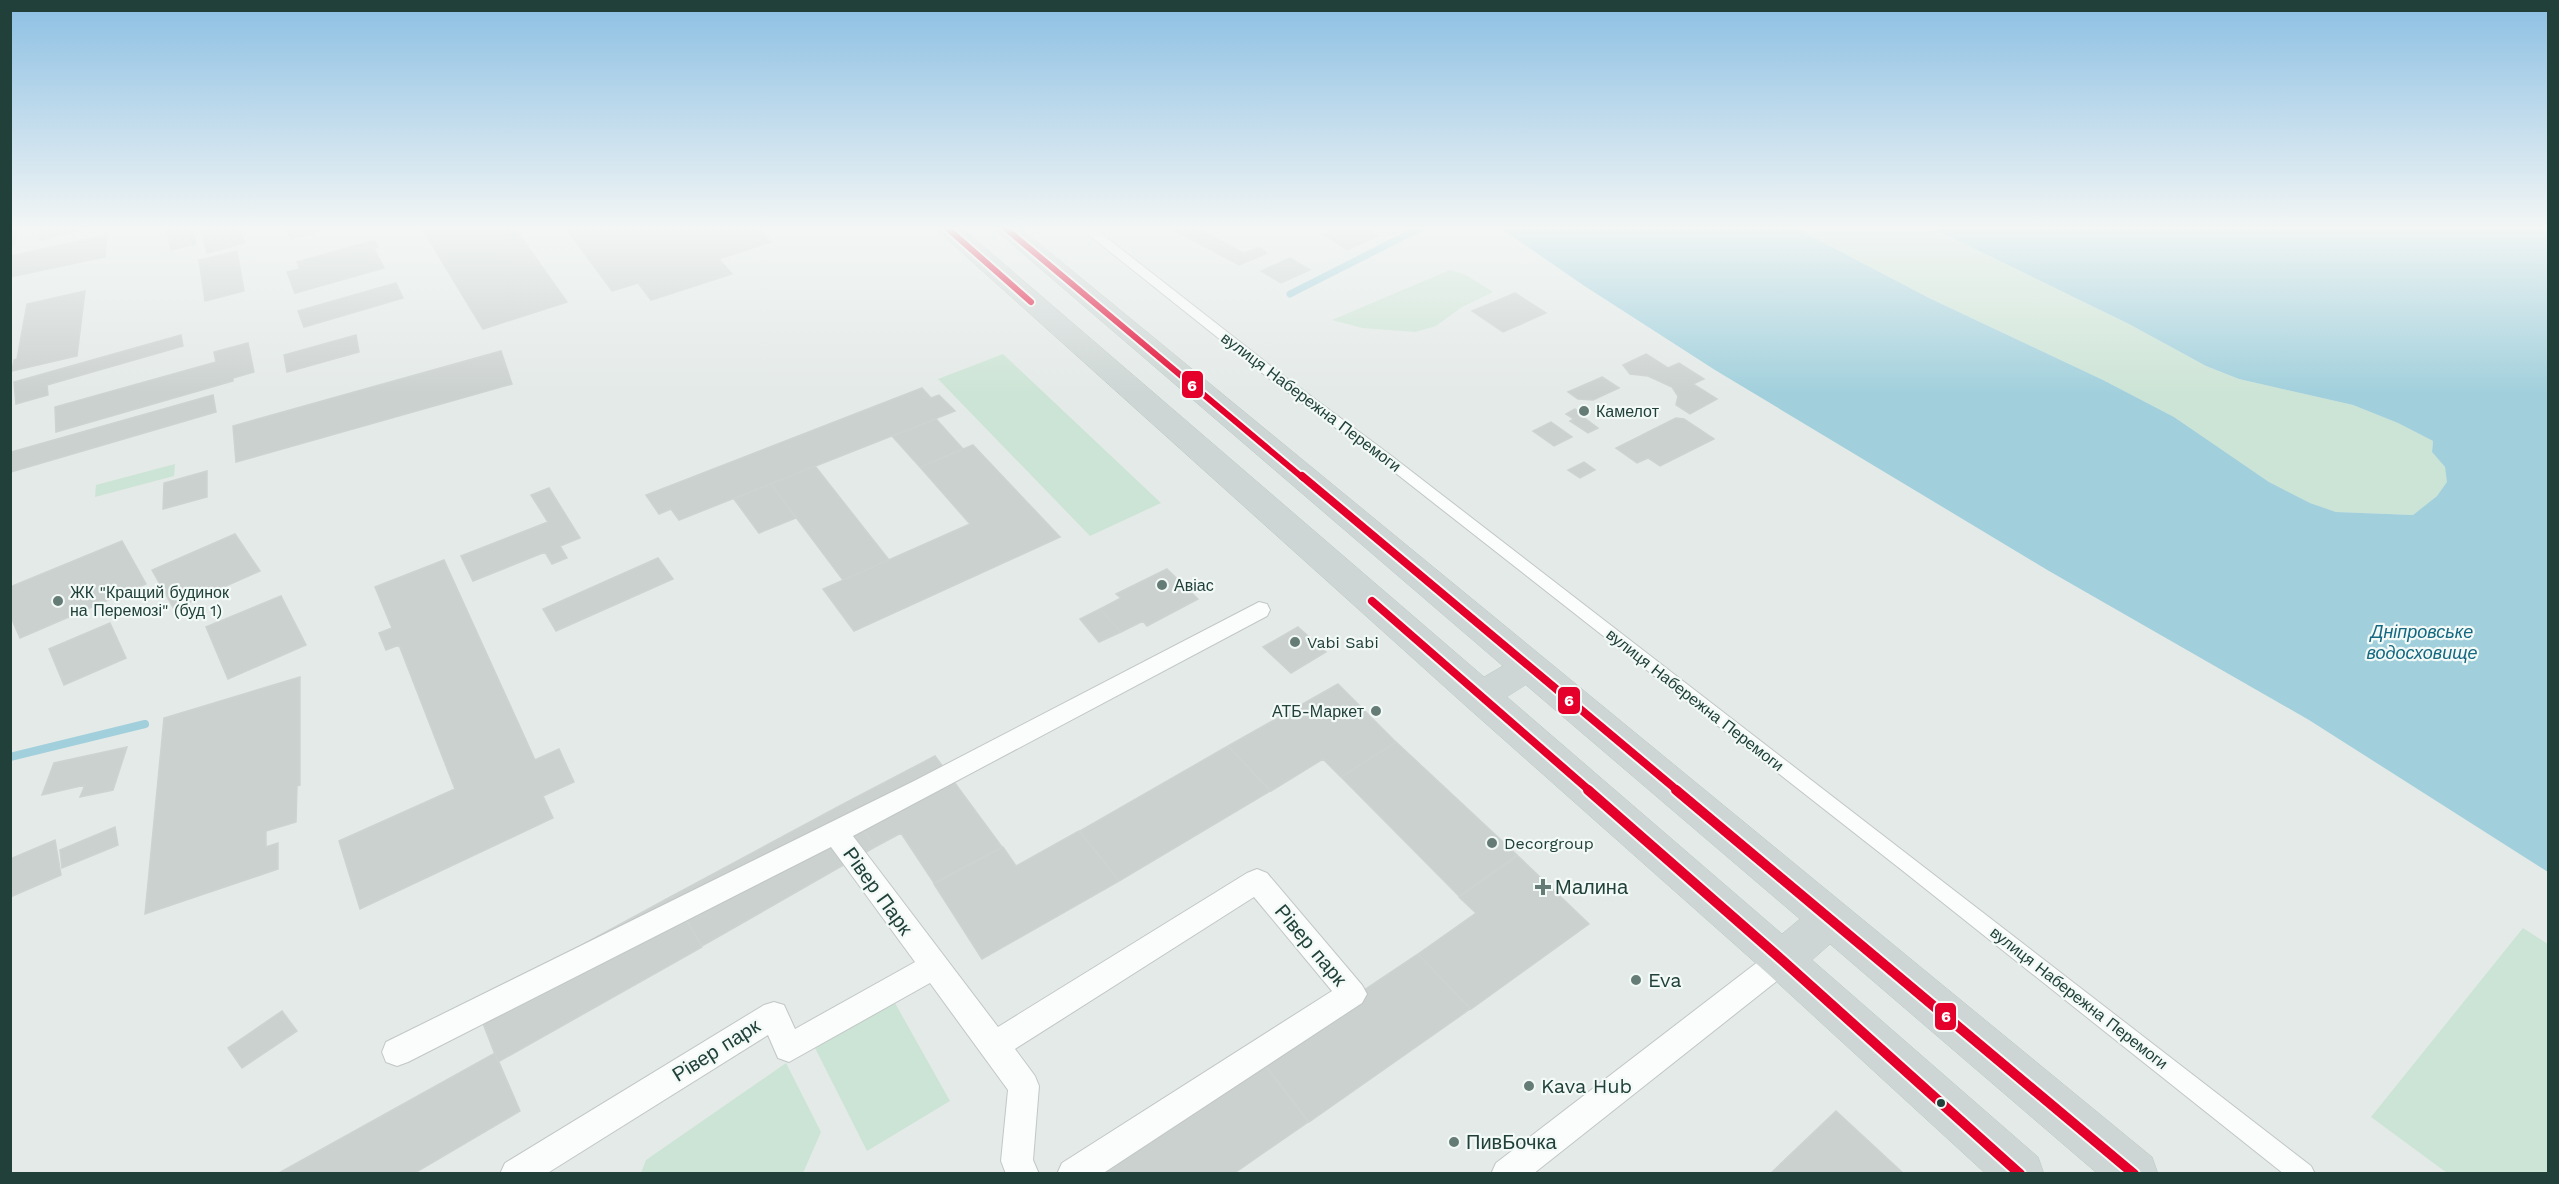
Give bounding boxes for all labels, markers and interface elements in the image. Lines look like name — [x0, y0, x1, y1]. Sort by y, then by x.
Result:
street label: вулиця Набережна Перемоги — [1217, 328, 1405, 476]
line badge: 6 — [1181, 370, 1204, 399]
text: 6 — [1187, 376, 1197, 395]
place label: Камелот — [1596, 402, 1660, 421]
marker: Камелот — [1577, 404, 1591, 418]
place label: Авіас — [1174, 576, 1214, 595]
marker: Авіас — [1155, 578, 1169, 592]
place label: ЖК "Кращий будинок на Перемозі" (буд 1) — [70, 583, 230, 620]
marker: ЖК "Кращий будинок на Перемозі" (буд 1) — [51, 594, 65, 608]
water label: Дніпровське водосховище — [2366, 621, 2478, 663]
street label: вулиця Набережна Перемоги — [1602, 625, 1788, 775]
place label: Vabi Sabi — [1307, 633, 1379, 652]
marker: Vabi Sabi — [1288, 635, 1302, 649]
line badge: 6 — [1557, 686, 1581, 715]
text: 6 — [1564, 691, 1574, 710]
place label: АТБ-Маркет — [1272, 702, 1365, 721]
marker: АТБ-Маркет — [1369, 704, 1383, 718]
place label: Decorgroup — [1504, 834, 1594, 853]
marker: Decorgroup — [1485, 836, 1499, 850]
street label: Рівер Парк — [838, 842, 918, 940]
place label: Малина — [1555, 875, 1629, 899]
marker: Малина — [1536, 880, 1550, 894]
street label: Рівер парк — [1270, 899, 1352, 991]
street label: вулиця Набережна Перемоги — [1986, 923, 2172, 1073]
place label: Eva — [1648, 968, 1682, 992]
marker: Eva — [1629, 973, 1643, 987]
line badge: 6 — [1934, 1002, 1957, 1031]
text: 6 — [1941, 1007, 1951, 1026]
street label: Рівер парк — [668, 1013, 765, 1086]
place label: Kava Hub — [1541, 1074, 1632, 1098]
marker: Kava Hub — [1522, 1079, 1536, 1093]
unlabelled marker — [1935, 1097, 1947, 1109]
place label: ПивБочка — [1466, 1130, 1558, 1154]
marker: ПивБочка — [1447, 1135, 1461, 1149]

